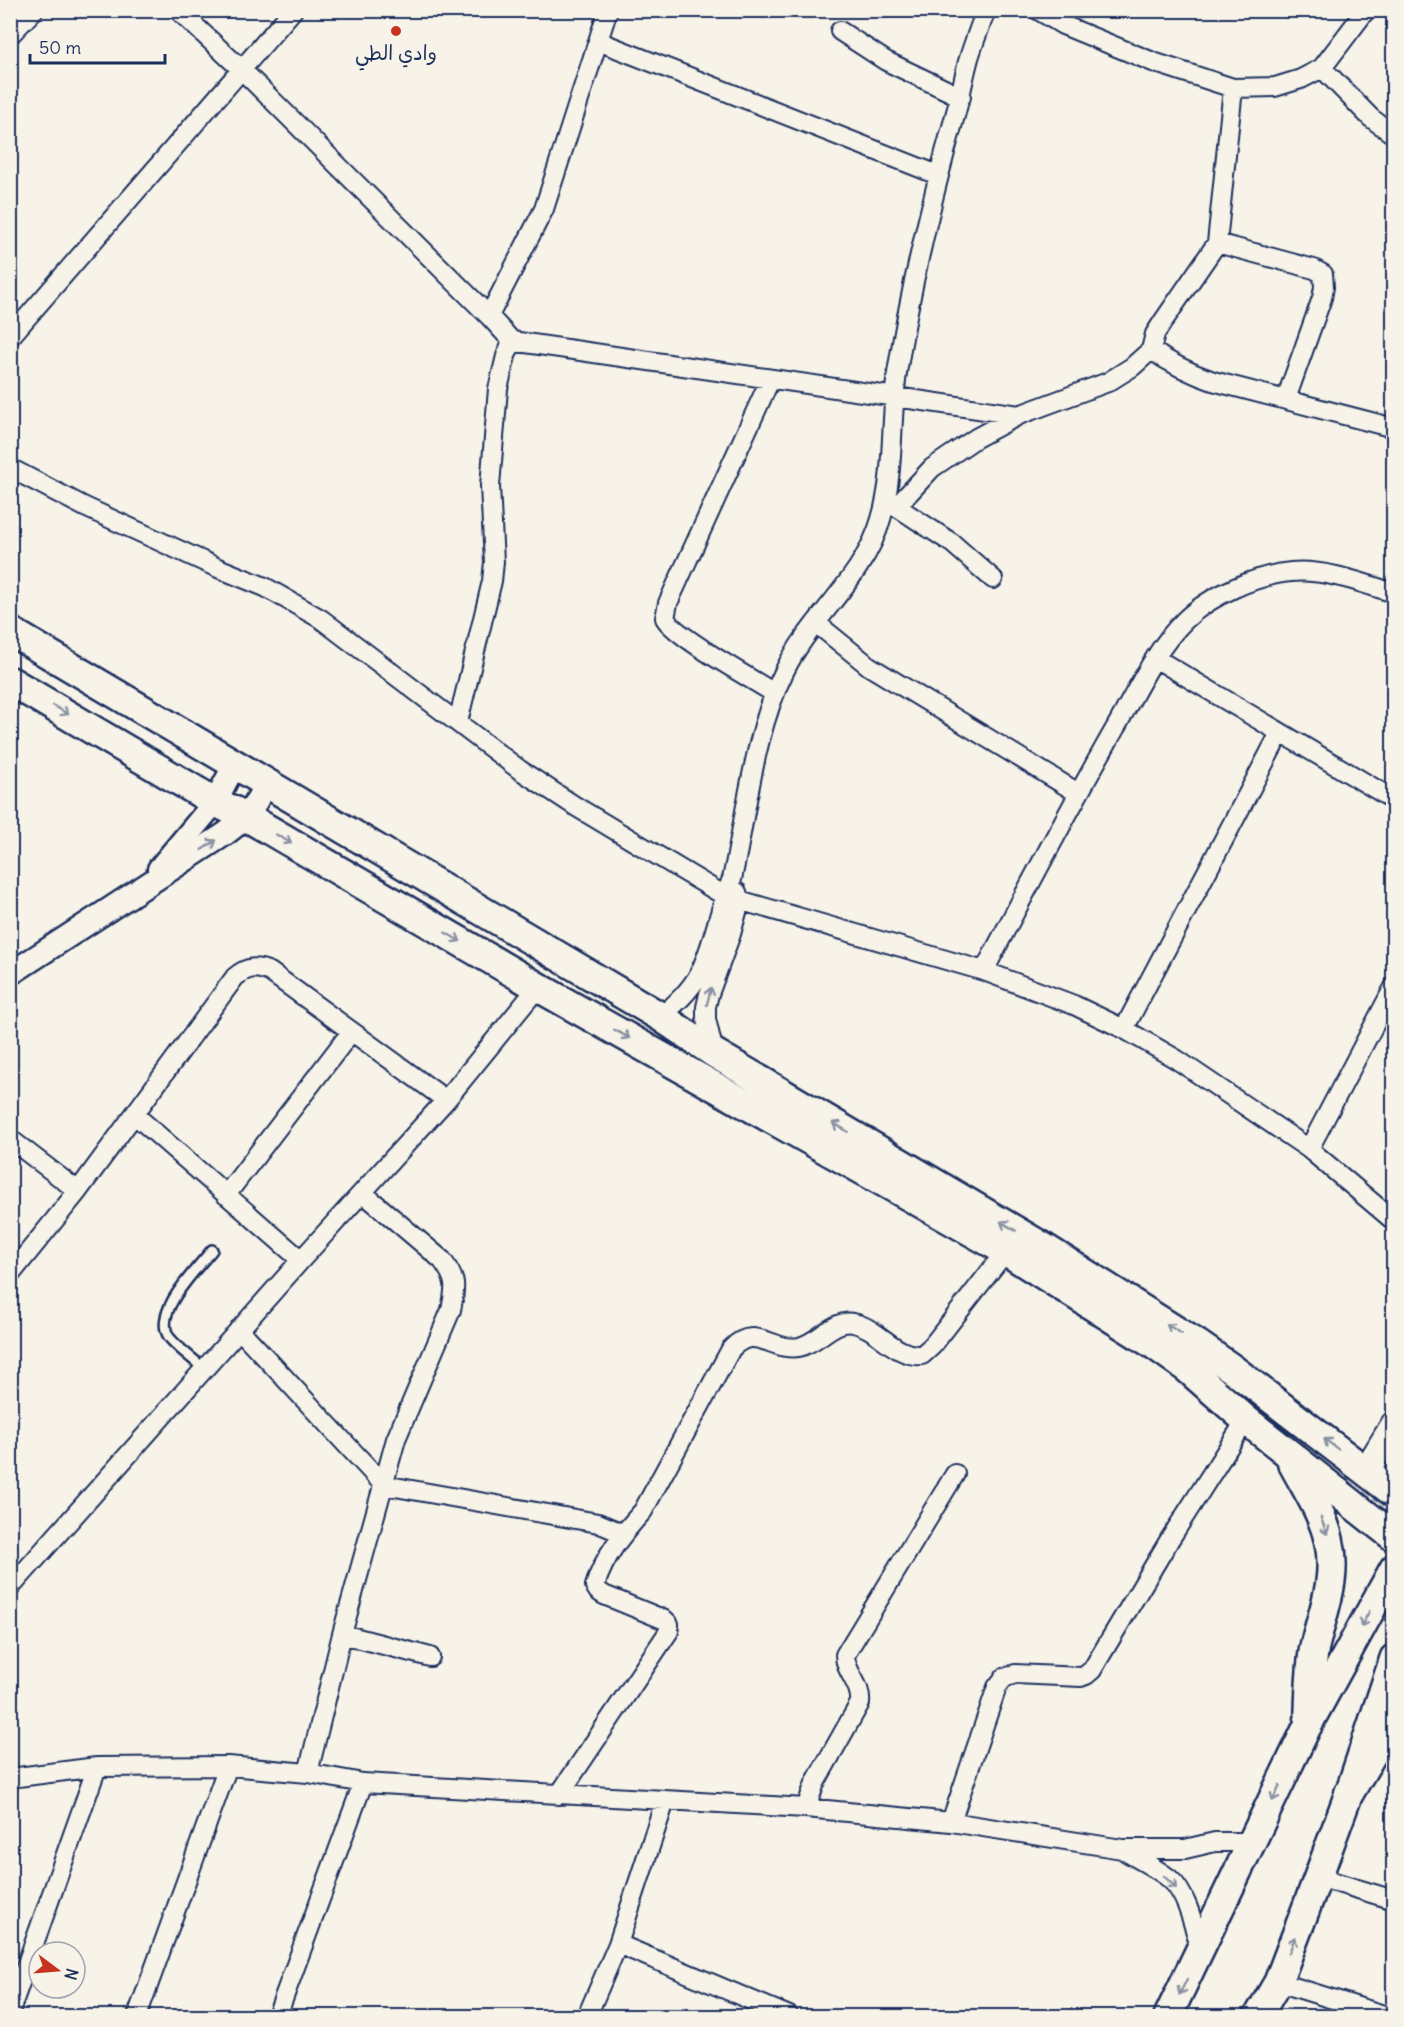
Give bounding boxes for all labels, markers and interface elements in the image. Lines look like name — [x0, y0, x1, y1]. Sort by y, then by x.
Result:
marker: وادي الطي — [389, 24, 403, 38]
scale bar — [30, 27, 165, 65]
text: 50 m — [39, 36, 81, 59]
place label: وادي الطي — [355, 40, 437, 71]
one-way arrow — [52, 705, 69, 717]
one-way arrow — [275, 833, 292, 845]
one-way arrow — [200, 839, 217, 851]
one-way arrow — [444, 932, 461, 944]
one-way arrow — [704, 987, 715, 1006]
one-way arrow — [613, 1029, 630, 1041]
one-way arrow — [832, 1120, 849, 1132]
one-way arrow — [1000, 1219, 1017, 1231]
one-way arrow — [1165, 1323, 1182, 1336]
one-way arrow — [1323, 1438, 1339, 1451]
one-way arrow — [1319, 1516, 1330, 1534]
one-way arrow — [1359, 1610, 1370, 1628]
one-way arrow — [1269, 1783, 1281, 1801]
one-way arrow — [1163, 1875, 1178, 1889]
one-way arrow — [1287, 1936, 1298, 1955]
north arrow — [27, 1940, 87, 2000]
text: N — [60, 1966, 83, 1982]
one-way arrow — [1176, 1978, 1188, 1996]

